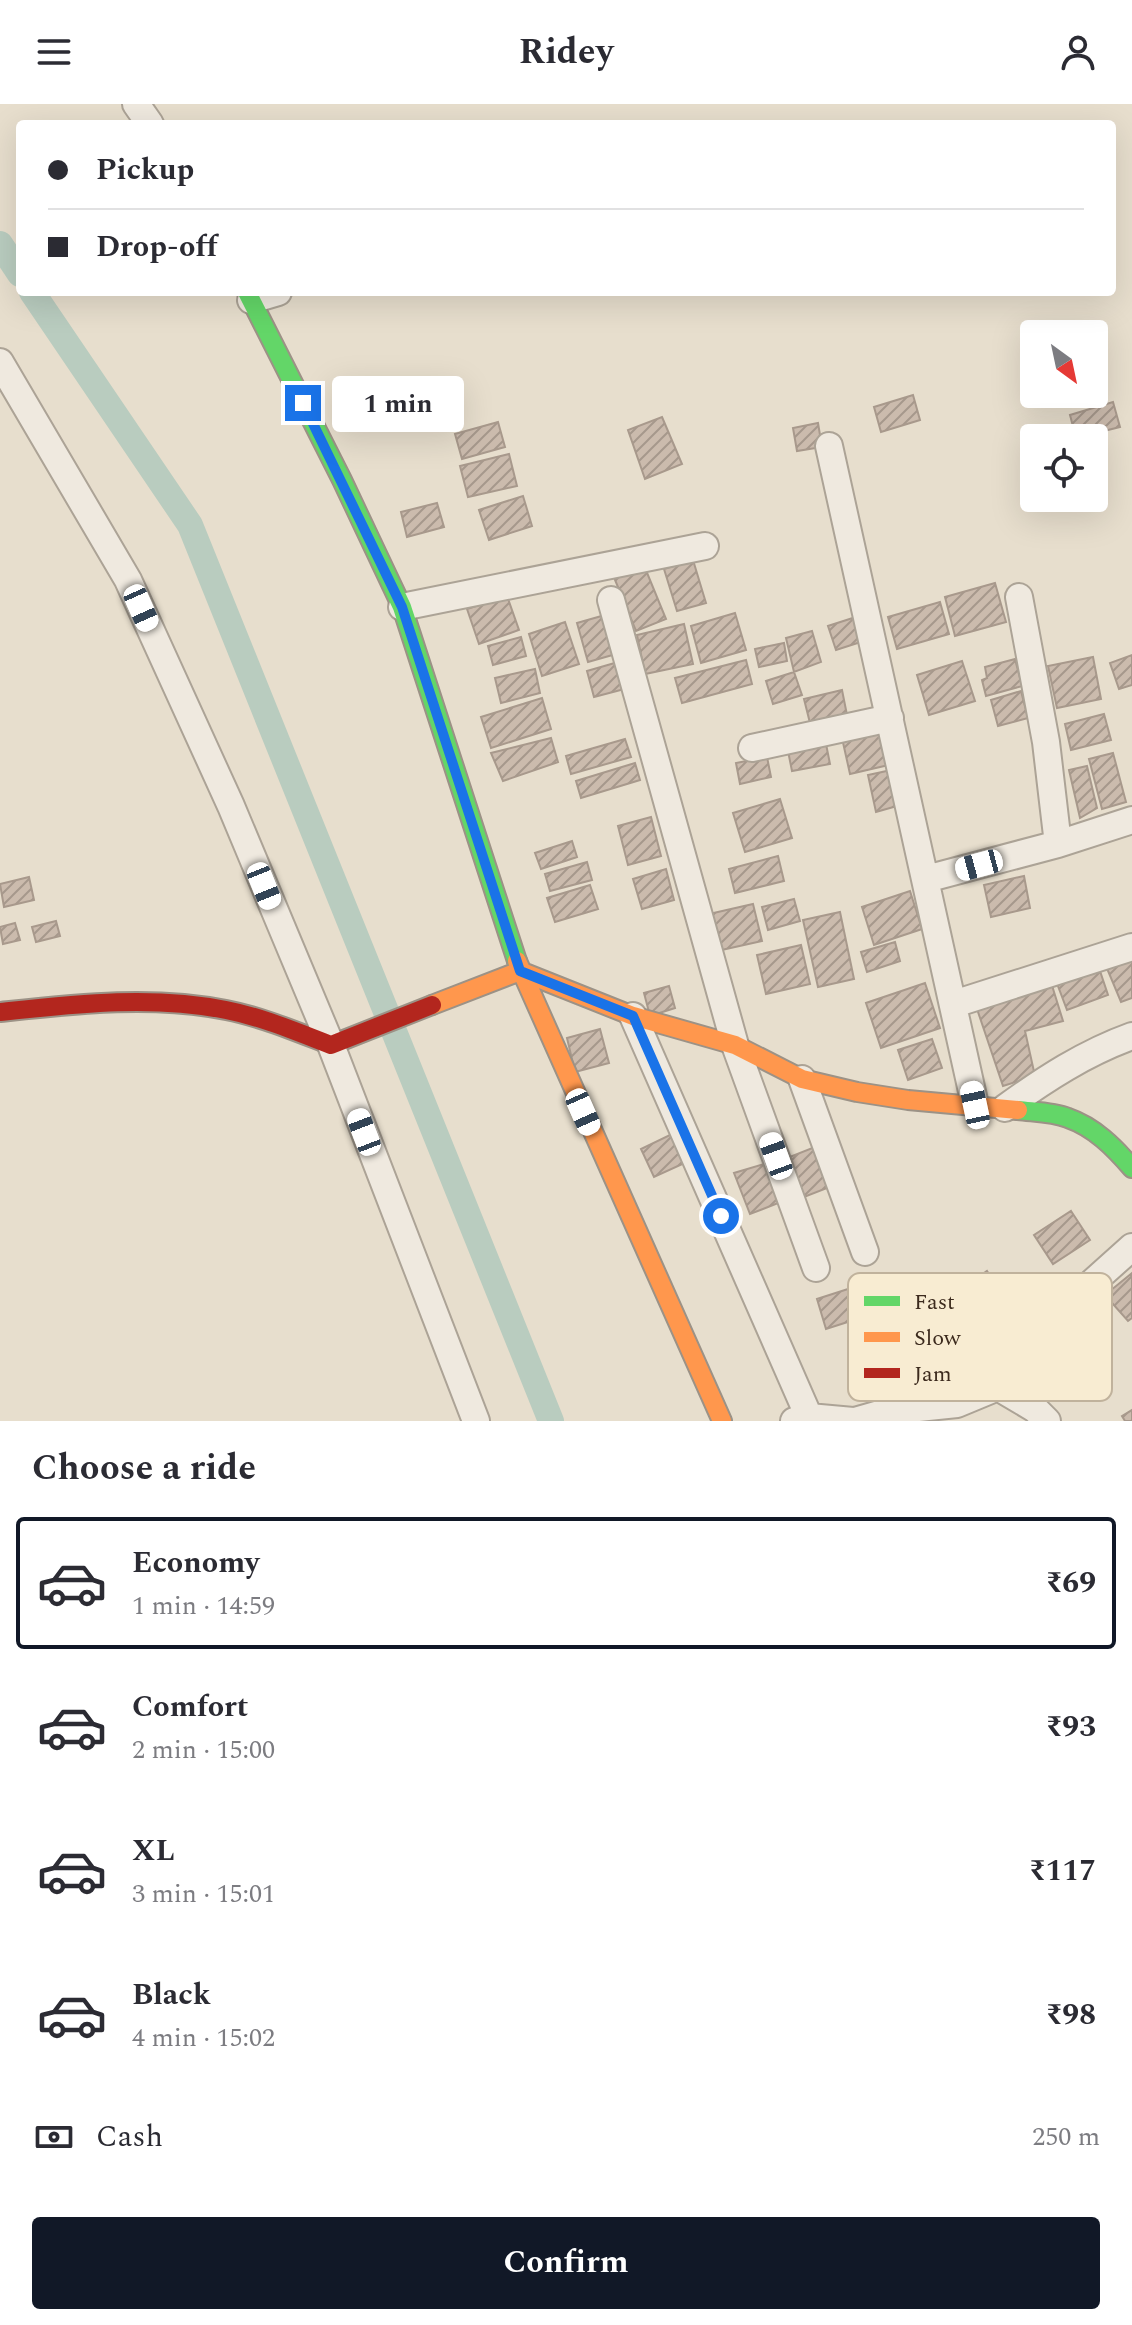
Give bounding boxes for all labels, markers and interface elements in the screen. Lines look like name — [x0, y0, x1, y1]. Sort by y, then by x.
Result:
text: Ridey — [519, 25, 613, 80]
icon: menu — [32, 30, 76, 74]
icon: person — [1056, 30, 1100, 74]
text: Pickup — [96, 147, 194, 193]
text: Drop-off — [96, 224, 217, 270]
north arrow — [1020, 320, 1108, 408]
map controls — [1020, 320, 1108, 512]
callout: 1 min — [331, 375, 463, 431]
text: 1 min — [363, 384, 433, 424]
route end — [285, 385, 321, 421]
button: locate — [1020, 424, 1108, 512]
car — [120, 581, 162, 635]
car — [953, 847, 1005, 883]
car — [244, 859, 284, 913]
car — [958, 1079, 992, 1131]
car — [562, 1085, 604, 1139]
car — [344, 1105, 384, 1159]
car — [757, 1129, 795, 1183]
route start — [703, 1198, 739, 1234]
legend — [848, 1273, 1112, 1401]
text: Fast — [914, 1286, 955, 1319]
text: Slow — [914, 1322, 962, 1355]
text: Jam — [914, 1358, 952, 1391]
text: Choose a ride — [32, 1441, 256, 1496]
text: Economy — [132, 1540, 259, 1586]
icon: car — [36, 1547, 108, 1619]
text: ₹69 — [1046, 1560, 1096, 1606]
text: 1 min · 14:59 — [132, 1586, 275, 1626]
text: Comfort — [132, 1684, 248, 1730]
icon: car — [36, 1691, 108, 1763]
text: ₹93 — [1046, 1704, 1096, 1750]
text: 2 min · 15:00 — [132, 1730, 275, 1770]
text: XL — [132, 1828, 175, 1874]
icon: car — [36, 1835, 108, 1907]
text: ₹117 — [1029, 1848, 1096, 1894]
text: 3 min · 15:01 — [132, 1874, 275, 1914]
text: Black — [132, 1972, 211, 2018]
icon: car — [36, 1979, 108, 2051]
text: ₹98 — [1046, 1992, 1096, 2038]
text: 4 min · 15:02 — [132, 2018, 275, 2058]
text: Cash — [96, 2114, 163, 2160]
icon: cash — [32, 2115, 76, 2159]
text: 250 m — [1032, 2117, 1100, 2157]
button: Confirm — [32, 2217, 1100, 2309]

